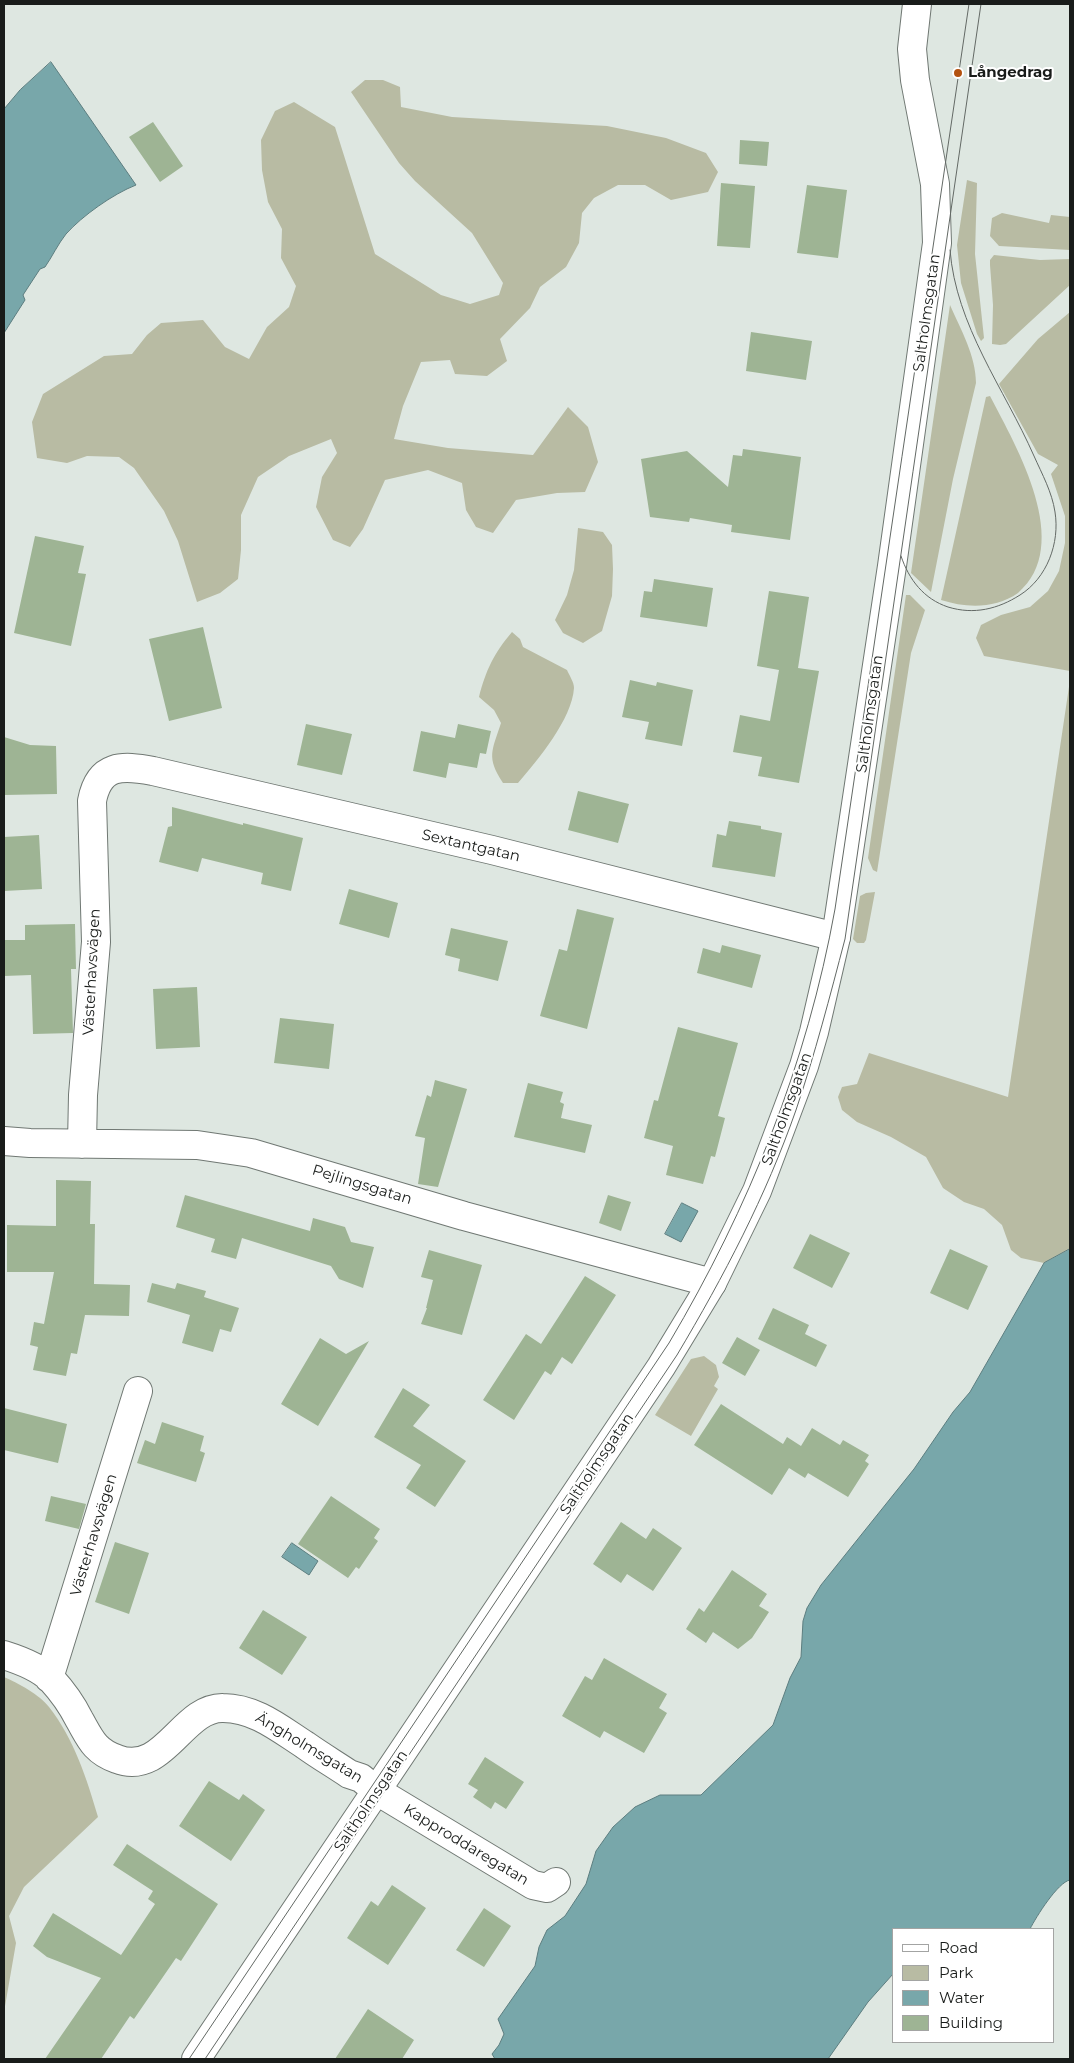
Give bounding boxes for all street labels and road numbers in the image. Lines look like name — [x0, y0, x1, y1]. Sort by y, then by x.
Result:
street label: Saltholmsgatan — [910, 253, 944, 373]
street label: Saltholmsgatan — [853, 654, 887, 774]
street label: Sextantgatan — [420, 826, 522, 866]
street label: Västerhavsvägen — [80, 908, 104, 1036]
street label: Saltholmsgatan — [758, 1050, 816, 1168]
street label: Pejlingsgatan — [310, 1161, 414, 1209]
street label: Saltholmsgatan — [556, 1410, 638, 1518]
street label: Västerhavsvägen — [67, 1472, 121, 1598]
street label: Ängholmsgatan — [252, 1709, 366, 1787]
street label: Saltholmsgatan — [330, 1747, 412, 1855]
street label: Kapproddaregatan — [400, 1800, 532, 1890]

